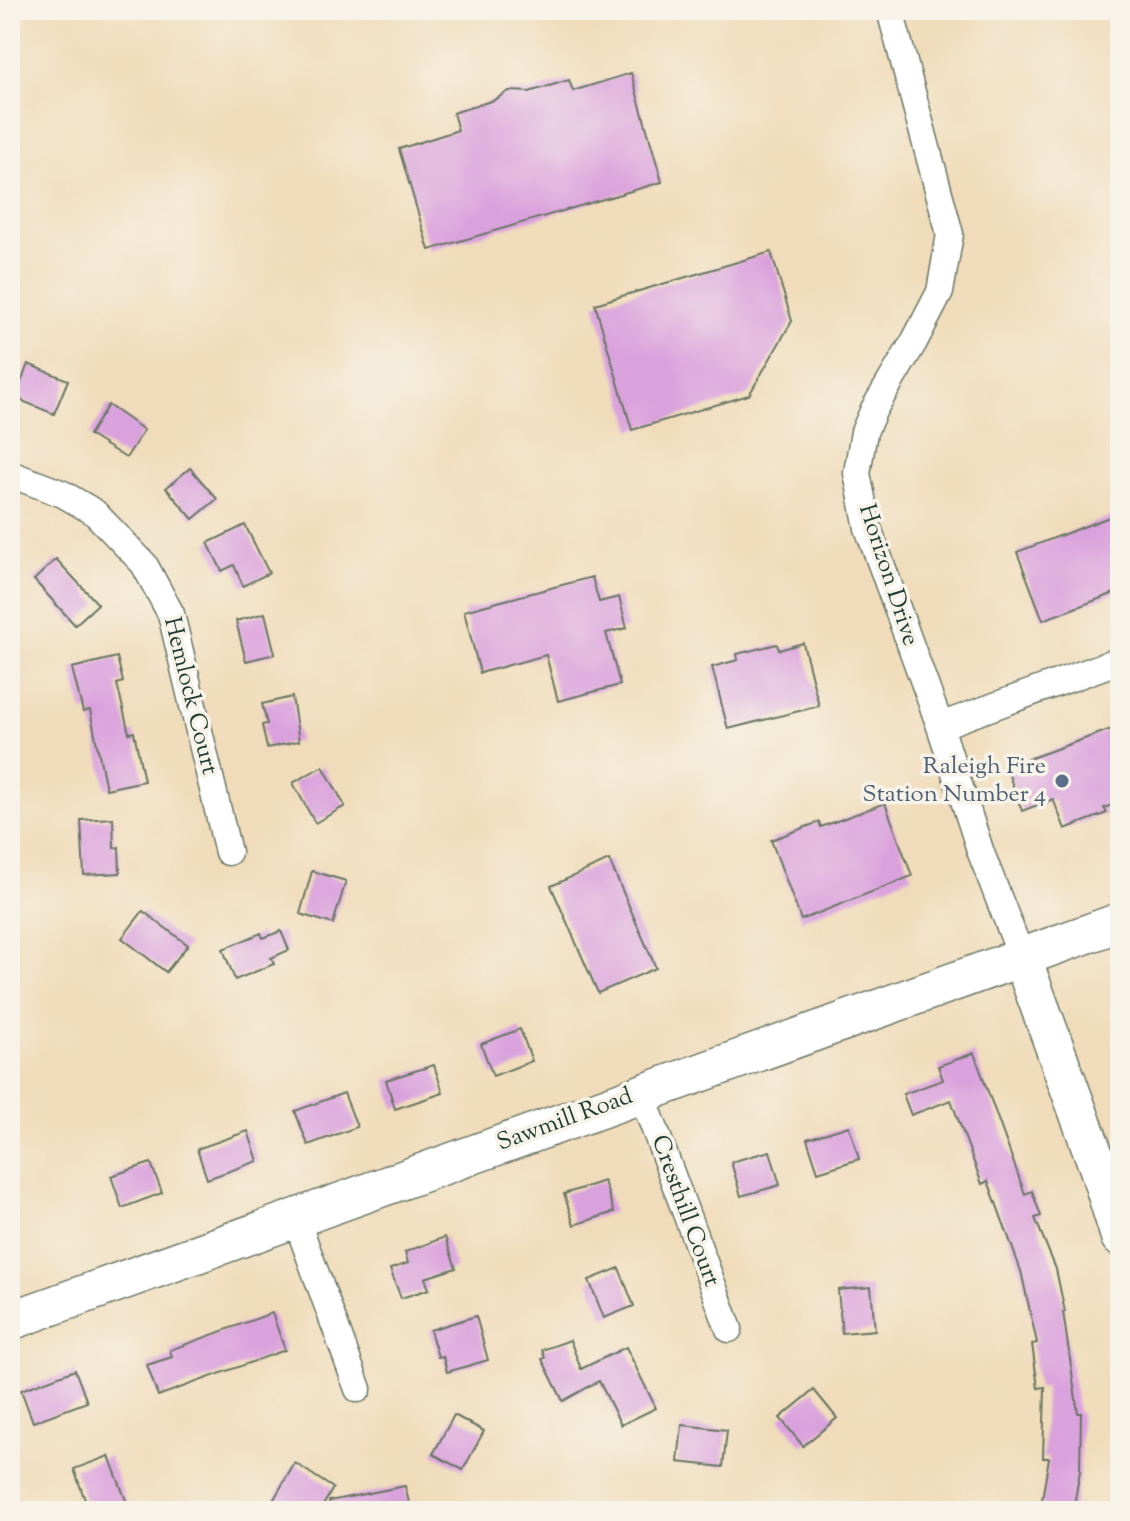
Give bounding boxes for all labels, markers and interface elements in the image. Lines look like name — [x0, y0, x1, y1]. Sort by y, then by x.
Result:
street label: Horizon Drive — [849, 500, 927, 650]
street label: Hemlock Court — [154, 614, 226, 778]
place label: Raleigh Fire Station Number 4 — [862, 750, 1046, 812]
marker: Raleigh Fire Station Number 4 — [1053, 772, 1071, 790]
street label: Sawmill Road — [492, 1080, 638, 1160]
street label: Cresthill Court — [642, 1130, 728, 1292]

